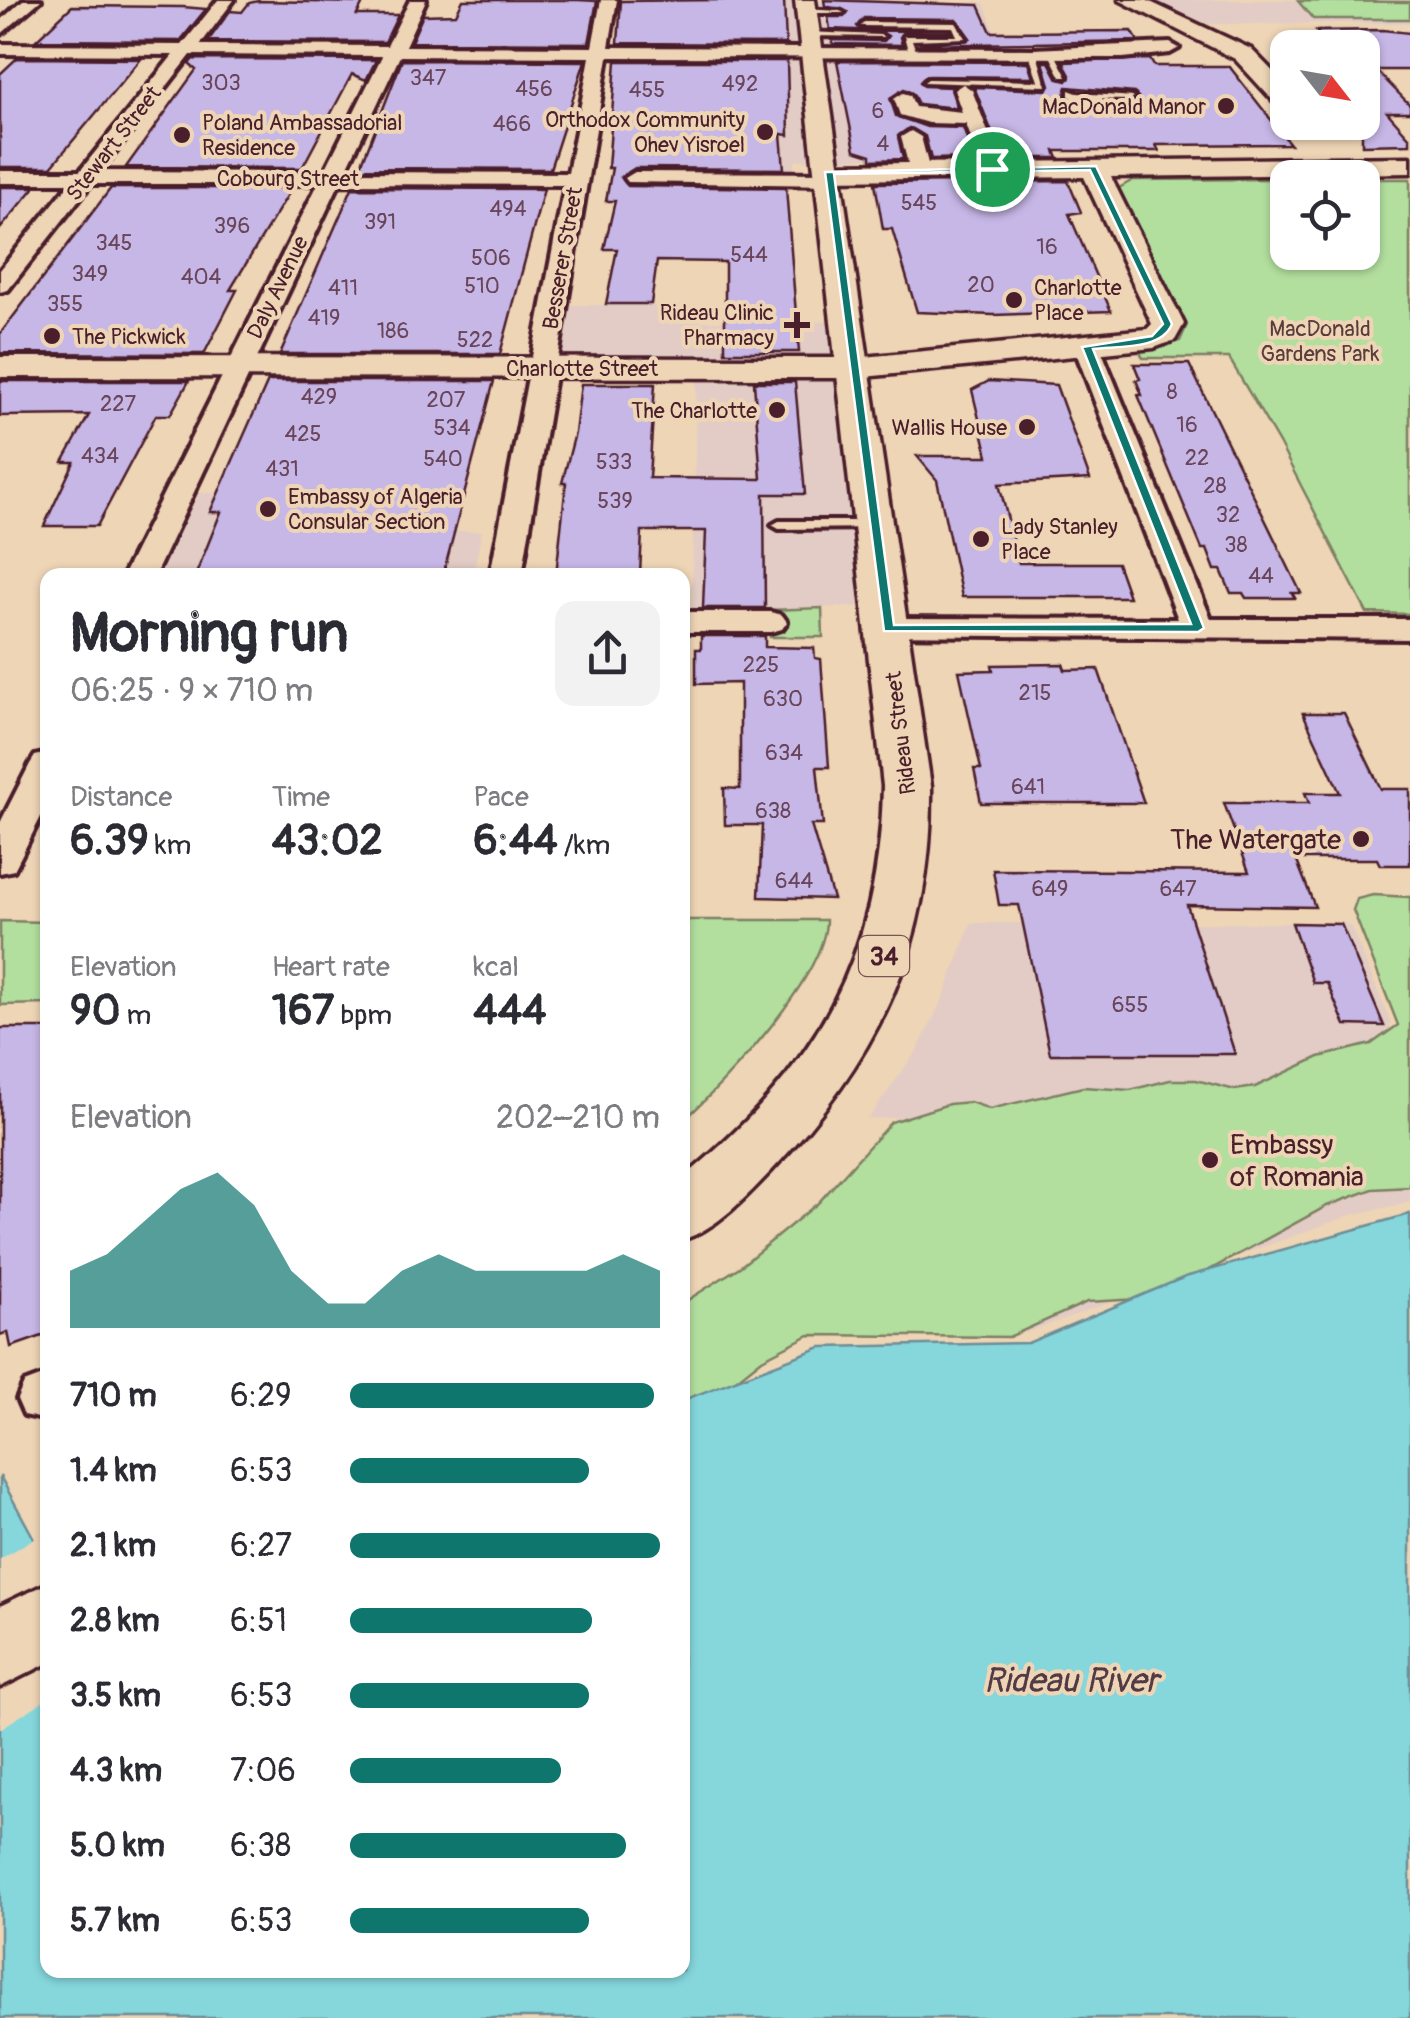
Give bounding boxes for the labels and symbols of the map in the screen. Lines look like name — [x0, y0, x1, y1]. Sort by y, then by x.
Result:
north arrow — [1270, 30, 1380, 140]
house number: 347 — [410, 64, 447, 92]
house number: 303 — [201, 69, 241, 97]
house number: 492 — [722, 70, 758, 98]
house number: 456 — [515, 75, 553, 103]
house number: 455 — [629, 76, 665, 104]
street label: Stewart Street — [60, 80, 168, 207]
place label: MacDonald Manor — [1042, 93, 1206, 121]
marker: MacDonald Manor — [1215, 95, 1237, 117]
house number: 6 — [872, 97, 884, 125]
place label: Orthodox Community Ohev Yisroel — [545, 106, 745, 159]
place label: Poland Ambassadorial Residence — [202, 109, 402, 162]
house number: 466 — [493, 110, 531, 138]
marker: Orthodox Community Ohev Yisroel — [754, 121, 776, 143]
marker: Poland Ambassadorial Residence — [171, 124, 193, 146]
pin — [950, 127, 1035, 212]
house number: 4 — [877, 130, 890, 158]
street label: Cobourg Street — [217, 165, 359, 193]
street label: Besserer Street — [537, 185, 589, 332]
house number: 545 — [901, 189, 937, 217]
house number: 494 — [490, 195, 527, 223]
house number: 391 — [364, 208, 396, 236]
house number: 396 — [214, 212, 250, 240]
house number: 345 — [96, 229, 132, 257]
street label: Daly Avenue — [241, 231, 315, 343]
house number: 16 — [1036, 233, 1058, 261]
house number: 544 — [730, 241, 768, 269]
house number: 506 — [471, 244, 511, 272]
house number: 349 — [72, 260, 108, 288]
house number: 404 — [181, 263, 222, 291]
house number: 20 — [967, 271, 995, 299]
house number: 510 — [464, 272, 500, 300]
house number: 411 — [328, 274, 358, 302]
place label: Charlotte Place — [1034, 274, 1122, 327]
marker: Charlotte Place — [1003, 289, 1025, 311]
house number: 355 — [47, 290, 83, 318]
place label: Rideau Clinic Pharmacy — [660, 299, 774, 352]
house number: 419 — [308, 304, 340, 332]
marker: Rideau Clinic Pharmacy — [784, 312, 810, 338]
park label: MacDonald Gardens Park — [1261, 315, 1379, 368]
house number: 186 — [377, 317, 409, 345]
place label: The Pickwick — [72, 323, 186, 351]
marker: The Pickwick — [41, 325, 63, 347]
house number: 522 — [457, 326, 493, 354]
street label: Charlotte Street — [506, 355, 658, 383]
house number: 8 — [1166, 378, 1178, 406]
house number: 429 — [301, 383, 337, 411]
house number: 207 — [427, 386, 466, 414]
house number: 227 — [100, 390, 136, 418]
place label: The Charlotte — [631, 397, 757, 425]
marker: The Charlotte — [766, 399, 788, 421]
house number: 16 — [1176, 411, 1198, 439]
house number: 534 — [434, 414, 471, 442]
place label: Wallis House — [891, 414, 1007, 442]
marker: Wallis House — [1016, 416, 1038, 438]
house number: 425 — [285, 420, 321, 448]
house number: 434 — [81, 442, 119, 470]
house number: 22 — [1185, 444, 1209, 472]
house number: 540 — [423, 445, 463, 473]
house number: 533 — [596, 448, 632, 476]
house number: 431 — [265, 455, 299, 483]
house number: 28 — [1203, 472, 1227, 500]
place label: Embassy of Algeria Consular Section — [288, 483, 463, 536]
house number: 539 — [597, 487, 633, 515]
marker: Embassy of Algeria Consular Section — [257, 498, 279, 520]
house number: 32 — [1216, 501, 1240, 529]
place label: Lady Stanley Place — [1001, 513, 1118, 566]
marker: Lady Stanley Place — [970, 528, 992, 550]
house number: 38 — [1224, 531, 1248, 559]
house number: 44 — [1248, 562, 1274, 590]
house number: 225 — [743, 651, 779, 679]
street label: Rideau Street — [880, 670, 922, 796]
house number: 215 — [1019, 679, 1051, 707]
house number: 630 — [763, 685, 803, 713]
house number: 634 — [765, 739, 803, 767]
house number: 641 — [1011, 773, 1045, 801]
house number: 638 — [755, 797, 791, 825]
place label: The Watergate — [1170, 823, 1341, 858]
marker: The Watergate — [1350, 828, 1372, 850]
house number: 644 — [775, 867, 813, 895]
house number: 649 — [1032, 875, 1068, 903]
house number: 647 — [1159, 875, 1197, 903]
road number: 34 — [859, 936, 909, 976]
house number: 655 — [1112, 991, 1148, 1019]
place label: Embassy of Romania — [1230, 1128, 1364, 1195]
marker: Embassy of Romania — [1199, 1149, 1221, 1171]
water label: Rideau River — [983, 1659, 1163, 1703]

